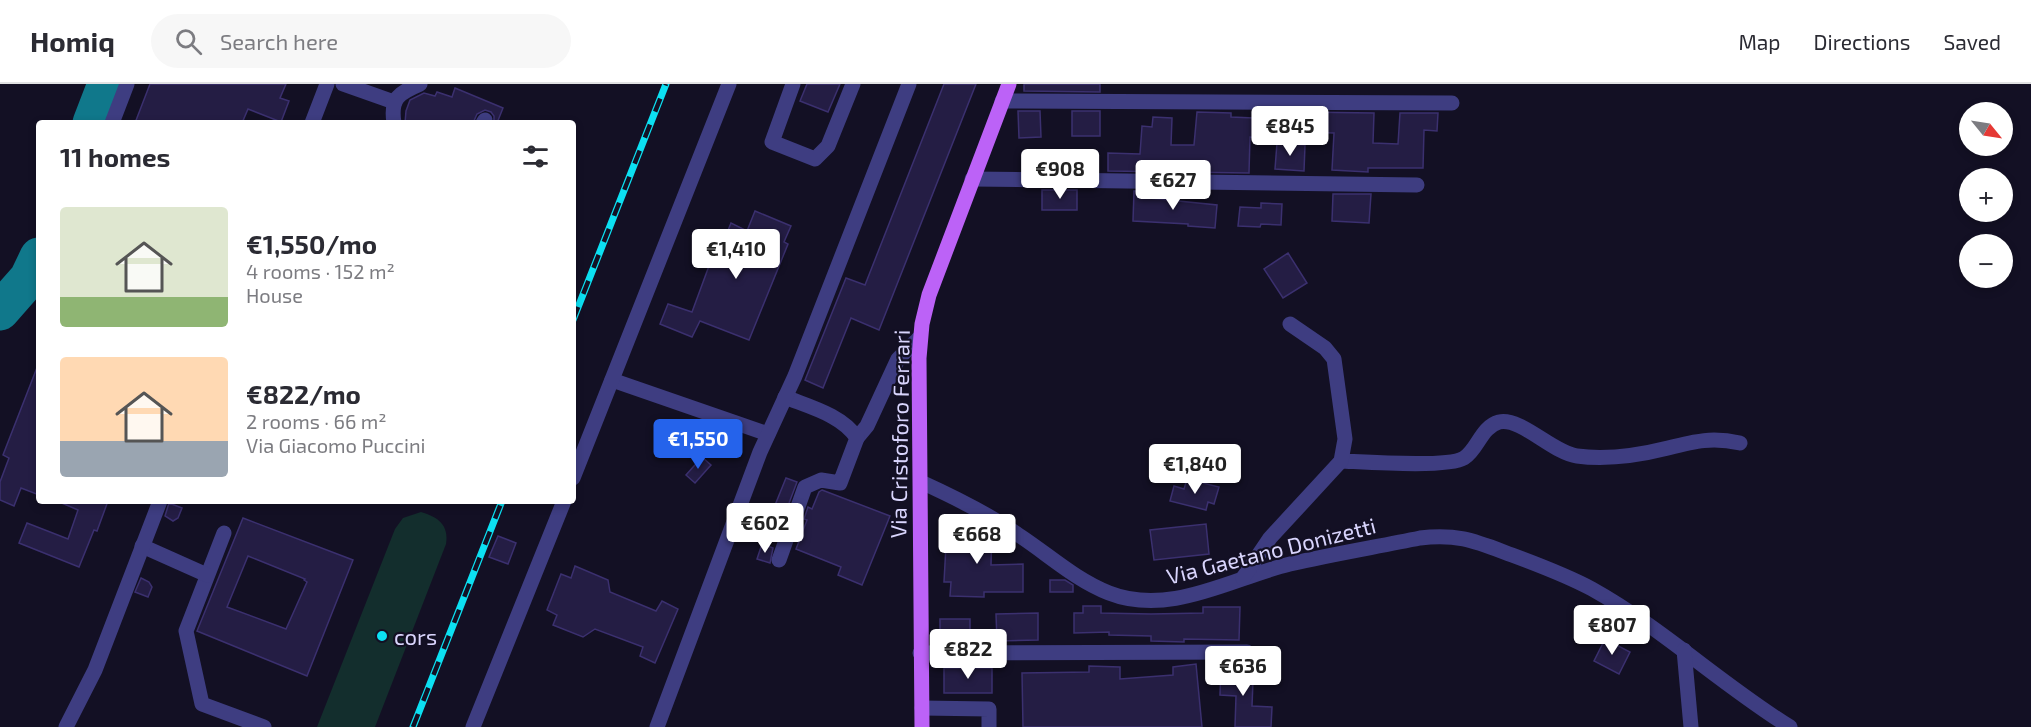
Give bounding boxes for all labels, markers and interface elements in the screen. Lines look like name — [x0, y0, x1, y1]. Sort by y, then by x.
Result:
search box — [151, 14, 571, 68]
text: Homiq — [30, 24, 115, 58]
icon: search — [172, 25, 205, 58]
text: Search here — [220, 28, 338, 54]
text: Map — [1738, 29, 1781, 54]
text: Directions — [1814, 29, 1910, 54]
text: Saved — [1943, 29, 2001, 54]
north arrow — [1959, 102, 2013, 156]
map controls — [1959, 102, 2013, 288]
pin: €845 — [1254, 106, 1326, 157]
text: €845 — [1265, 113, 1315, 137]
icon: filters — [519, 140, 552, 173]
text: 11 homes — [60, 141, 170, 172]
pin: €908 — [1024, 149, 1096, 200]
text: €908 — [1035, 156, 1085, 180]
pin: €627 — [1137, 160, 1209, 211]
text: €627 — [1150, 167, 1196, 191]
button: + — [1959, 168, 2013, 222]
text: €1,550/mo — [246, 228, 377, 259]
pin: €1,410 — [687, 229, 785, 280]
icon: home — [108, 231, 180, 303]
button: − — [1959, 234, 2013, 288]
text: €1,410 — [706, 236, 766, 260]
text: 4 rooms · 152 m² — [246, 259, 395, 283]
text: House — [246, 283, 303, 307]
street label: Via Cristoforo Ferrari — [884, 329, 914, 539]
text: €822/mo — [246, 378, 361, 409]
icon: home — [108, 381, 180, 453]
text: 2 rooms · 66 m² — [246, 409, 387, 433]
pin: €1,550 — [649, 419, 747, 470]
text: €1,550 — [667, 426, 729, 450]
text: Via Giacomo Puccini — [246, 433, 426, 457]
pin: €1,840 — [1146, 444, 1244, 495]
text: €1,840 — [1163, 451, 1227, 475]
pin: €602 — [729, 503, 801, 554]
text: €602 — [741, 510, 789, 534]
street label: Via Gaetano Donizetti — [1164, 511, 1378, 589]
pin: €668 — [941, 514, 1013, 565]
text: €668 — [953, 521, 1001, 545]
pin: €807 — [1576, 605, 1648, 656]
text: €807 — [1588, 612, 1636, 636]
place label: cors — [394, 623, 437, 649]
marker: cors — [375, 629, 389, 643]
pin: €822 — [932, 629, 1004, 680]
text: €822 — [944, 636, 992, 660]
pin: €636 — [1207, 646, 1279, 697]
text: €636 — [1219, 653, 1267, 677]

